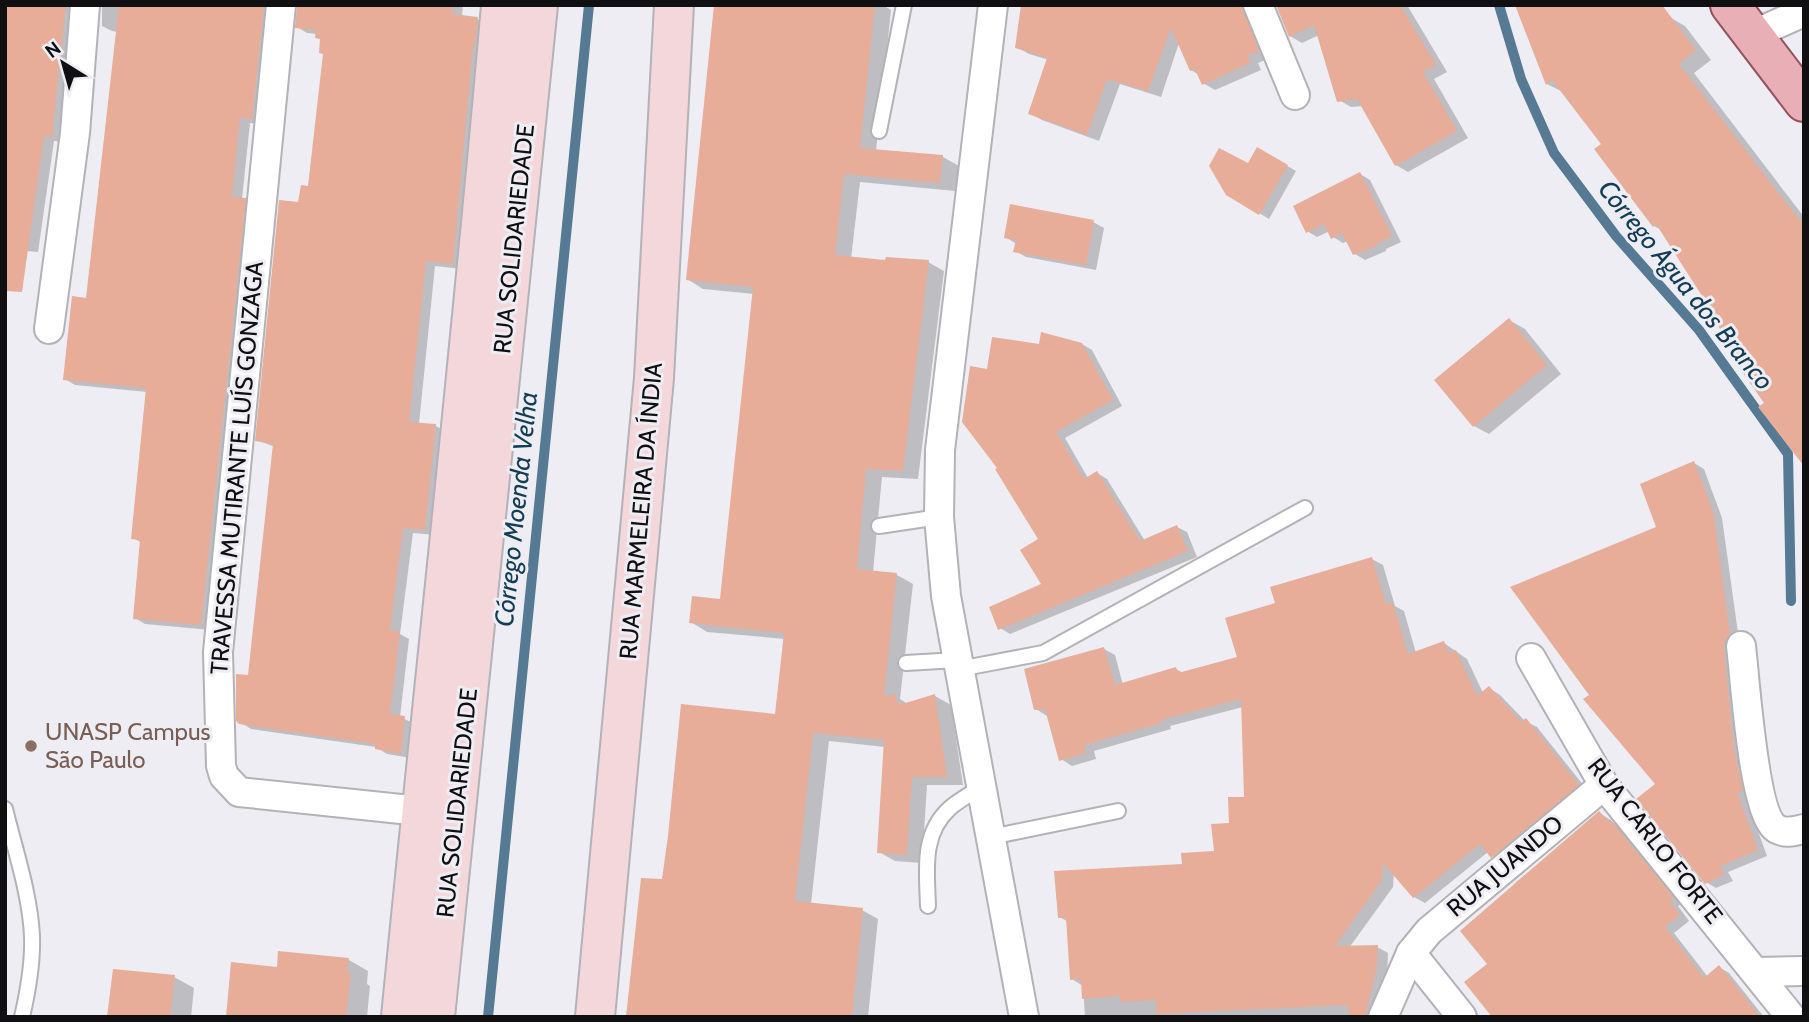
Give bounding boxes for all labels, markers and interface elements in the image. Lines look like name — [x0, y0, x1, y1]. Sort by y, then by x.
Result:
north arrow — [28, 28, 98, 98]
text: N — [41, 37, 65, 63]
street label: RUA SOLIDARIEDADE — [487, 123, 540, 355]
water label: Córrego Água dos Branco — [1592, 174, 1780, 396]
street label: TRAVESSA MUTIRANTE LUÍS GONZAGA — [204, 260, 269, 676]
street label: RUA MARMELEIRA DA ÍNDIA — [613, 361, 668, 661]
water label: Córrego Moenda Velha — [488, 390, 544, 628]
street label: RUA SOLIDARIEDADE — [430, 687, 483, 919]
place label: UNASP Campus São Paulo — [45, 717, 210, 774]
marker: UNASP Campus São Paulo — [23, 738, 39, 754]
street label: RUA CARLO FORTE — [1582, 752, 1729, 929]
street label: RUA JUANDO — [1441, 809, 1569, 922]

